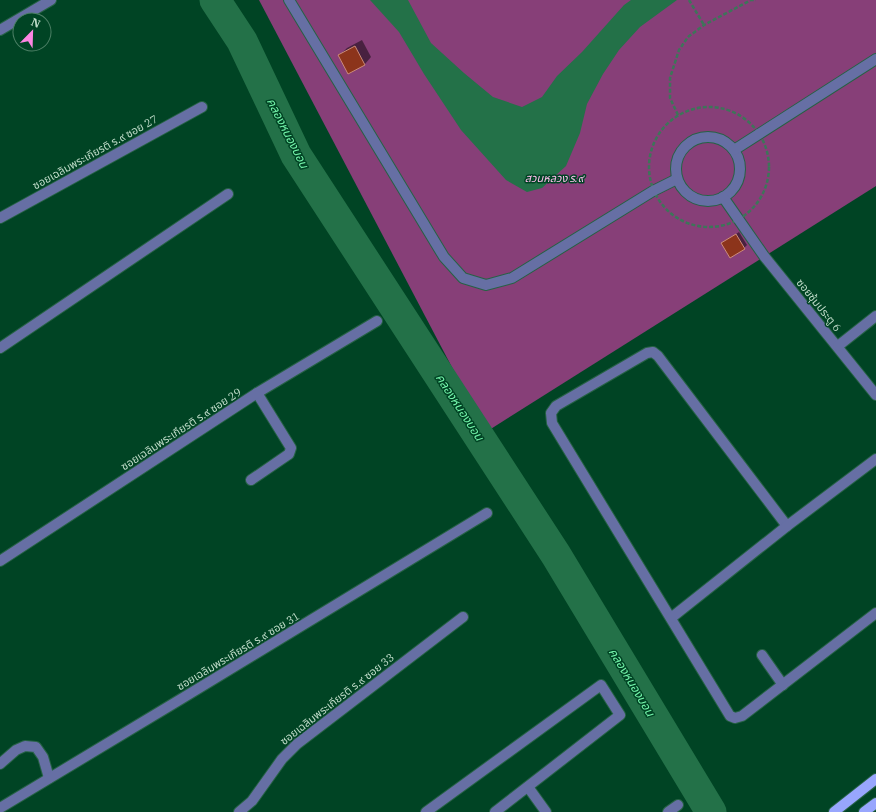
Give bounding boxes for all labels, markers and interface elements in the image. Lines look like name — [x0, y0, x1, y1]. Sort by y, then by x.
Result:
north arrow — [12, 12, 52, 52]
text: N — [29, 15, 43, 31]
water label: คลองหนองบอน — [264, 95, 312, 171]
street label: ซอยเฉลิมพระเกียรติ ร.๙ ซอย 27 — [30, 112, 160, 192]
park label: สวนหลวง ร.๙ — [525, 171, 586, 185]
street label: ซอยซุ้มประตู 6 — [794, 276, 844, 334]
water label: คลองหนองบอน — [433, 371, 488, 444]
street label: ซอยเฉลิมพระเกียรติ ร.๙ ซอย 29 — [118, 385, 244, 473]
street label: ซอยเฉลิมพระเกียรติ ร.๙ ซอย 31 — [174, 609, 302, 693]
water label: คลองหนองบอน — [606, 645, 659, 719]
street label: ซอยเฉลิมพระเกียรติ ร.๙ ซอย 33 — [277, 650, 397, 748]

